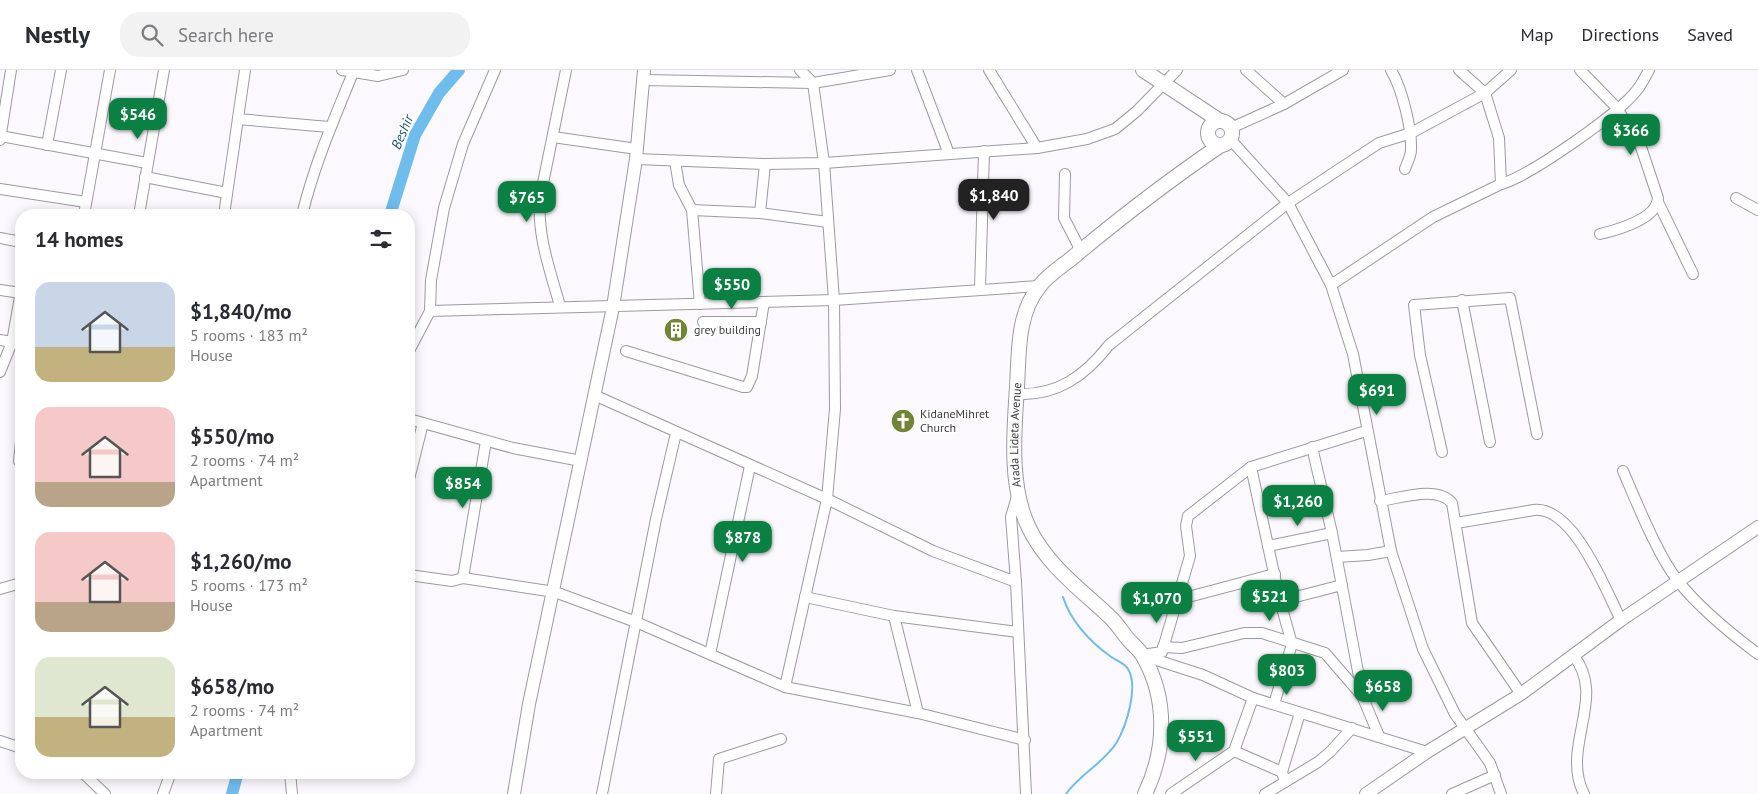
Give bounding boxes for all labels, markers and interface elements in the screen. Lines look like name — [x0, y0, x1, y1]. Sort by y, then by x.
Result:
search box — [120, 12, 470, 57]
text: Nestly — [25, 19, 90, 50]
icon: search — [138, 21, 166, 49]
text: Search here — [178, 23, 274, 47]
text: Map — [1521, 23, 1553, 46]
text: Directions — [1581, 23, 1659, 46]
text: Saved — [1687, 23, 1733, 46]
pin: $546 — [108, 98, 168, 140]
text: $546 — [120, 104, 156, 124]
water label: Beshir — [387, 111, 418, 152]
pin: $366 — [1601, 114, 1661, 156]
text: $366 — [1613, 120, 1649, 140]
pin: $1,840 — [953, 178, 1035, 221]
pin: $765 — [497, 180, 557, 223]
text: $1,840 — [969, 185, 1019, 205]
text: $765 — [509, 187, 545, 207]
icon: filters — [367, 225, 395, 253]
text: 14 homes — [35, 226, 123, 253]
pin: $550 — [702, 268, 762, 310]
text: $550 — [714, 274, 750, 294]
text: $1,840/mo — [190, 298, 292, 325]
icon: home — [75, 302, 135, 362]
building icon: grey building — [663, 317, 689, 343]
place label: grey building — [694, 322, 761, 337]
text: 5 rooms · 183 m² — [190, 325, 308, 345]
text: House — [190, 345, 233, 365]
pin: $691 — [1347, 374, 1407, 416]
text: $691 — [1359, 380, 1395, 400]
street label: Arada Lideta Avenue — [1006, 382, 1024, 488]
place label: KidaneMihret Church — [920, 406, 989, 435]
church icon: KidaneMihret Church — [890, 408, 916, 434]
text: $550/mo — [190, 423, 274, 450]
icon: home — [75, 427, 135, 487]
text: 2 rooms · 74 m² — [190, 450, 299, 470]
pin: $854 — [433, 466, 493, 509]
text: Apartment — [190, 470, 263, 490]
text: $854 — [445, 473, 481, 493]
pin: $1,260 — [1257, 484, 1339, 527]
text: $1,260 — [1273, 491, 1323, 511]
pin: $878 — [713, 520, 773, 563]
text: $878 — [725, 527, 761, 547]
text: $1,260/mo — [190, 548, 292, 575]
icon: home — [75, 552, 135, 612]
text: 5 rooms · 173 m² — [190, 575, 308, 595]
pin: $521 — [1240, 580, 1300, 622]
pin: $1,070 — [1116, 582, 1198, 624]
text: $521 — [1252, 586, 1288, 606]
text: $1,070 — [1132, 588, 1182, 608]
text: House — [190, 595, 233, 615]
pin: $803 — [1257, 654, 1317, 696]
text: $803 — [1269, 660, 1305, 680]
pin: $658 — [1353, 670, 1413, 712]
text: $658/mo — [190, 673, 274, 700]
text: $658 — [1365, 676, 1401, 696]
icon: home — [75, 677, 135, 737]
text: 2 rooms · 74 m² — [190, 700, 299, 720]
text: Apartment — [190, 720, 263, 740]
pin: $551 — [1166, 720, 1226, 762]
text: $551 — [1178, 726, 1214, 746]

